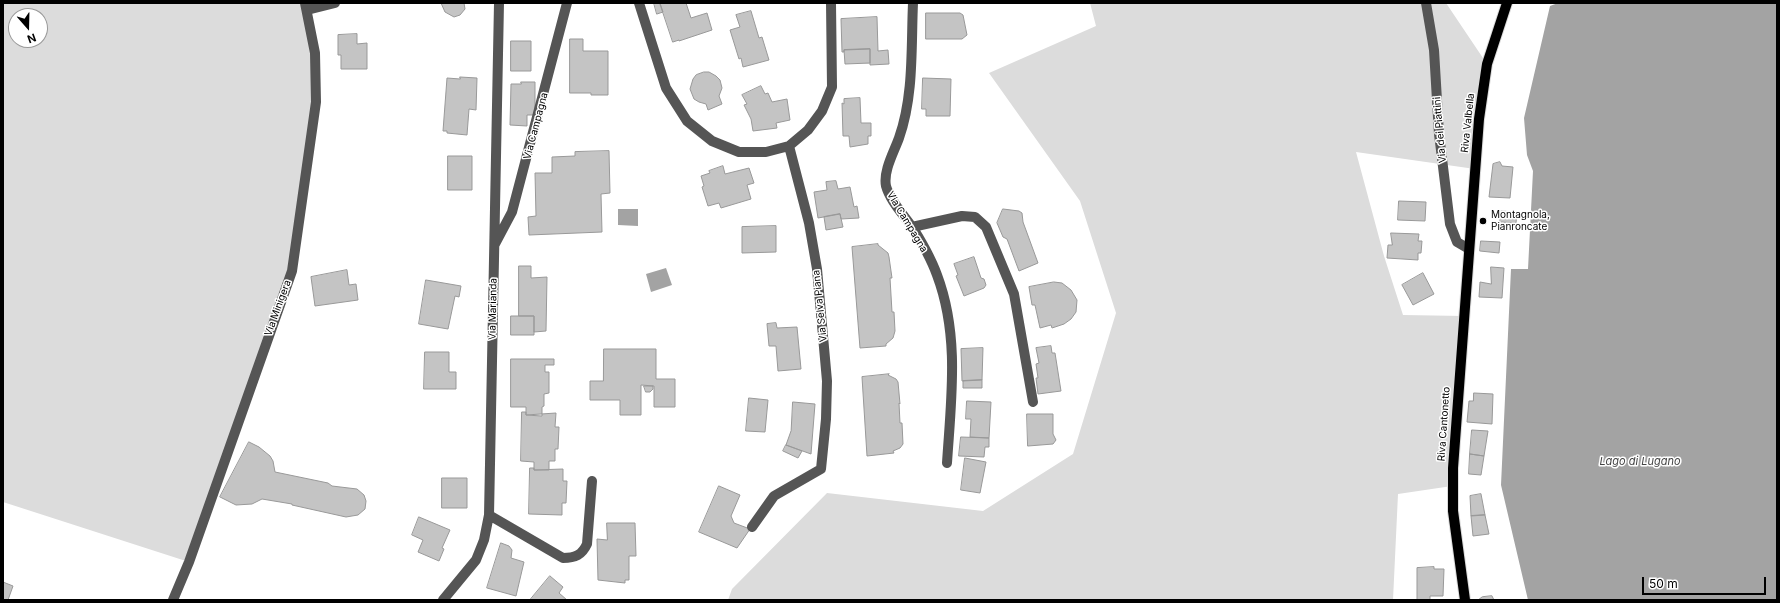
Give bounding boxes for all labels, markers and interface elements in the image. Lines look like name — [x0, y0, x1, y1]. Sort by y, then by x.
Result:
north arrow — [8, 8, 48, 48]
text: N — [25, 30, 38, 46]
street label: Via Campagna — [521, 91, 551, 161]
street label: Riva Valbella — [1459, 93, 1477, 153]
street label: Via dei Piattini — [1431, 96, 1449, 164]
street label: Via Campagna — [884, 189, 930, 255]
place label: Montagnola, Pianroncate — [1491, 209, 1550, 232]
marker: Montagnola, Pianroncate — [1478, 216, 1488, 226]
street label: Via Selva Piana — [810, 269, 830, 343]
street label: Via Minigera — [262, 278, 294, 338]
street label: Via Marianda — [486, 278, 500, 340]
street label: Riva Cantonetto — [1435, 386, 1453, 462]
water label: Lago di Lugano — [1599, 455, 1681, 469]
scale bar — [1644, 569, 1768, 595]
text: 50 m — [1649, 576, 1678, 591]

